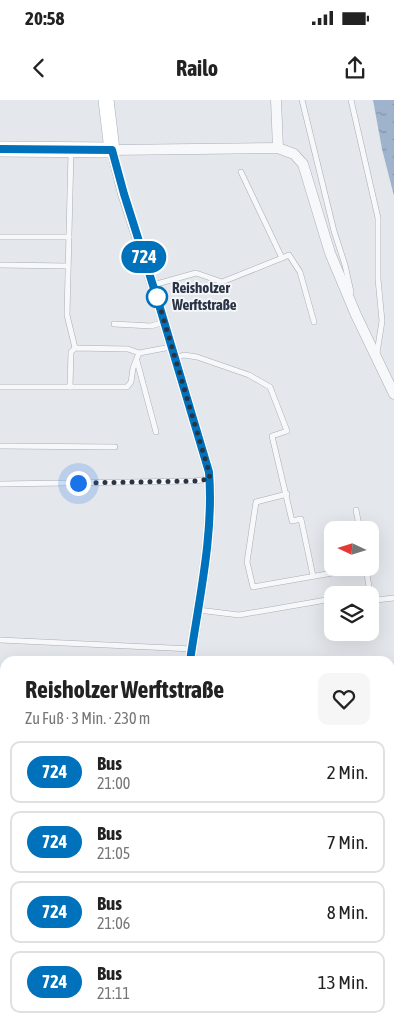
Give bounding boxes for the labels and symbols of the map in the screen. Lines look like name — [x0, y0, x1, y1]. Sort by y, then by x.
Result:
line badge: 724 — [115, 241, 173, 273]
place label: Reisholzer Werftstraße — [171, 279, 237, 313]
marker: Reisholzer Werftstraße — [146, 286, 168, 308]
your location — [66, 471, 91, 496]
north arrow — [324, 521, 379, 576]

